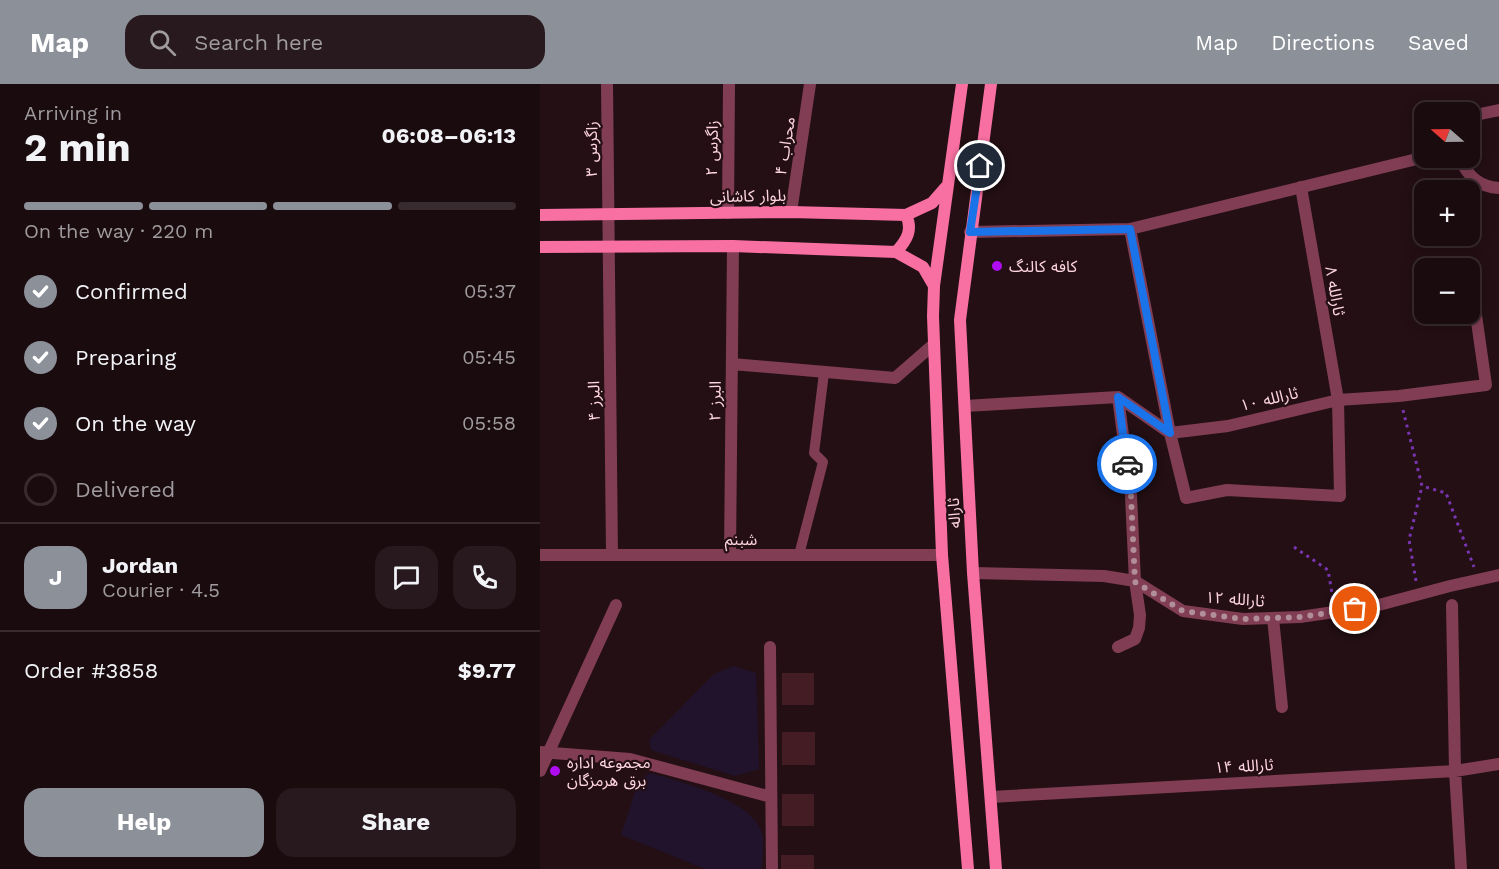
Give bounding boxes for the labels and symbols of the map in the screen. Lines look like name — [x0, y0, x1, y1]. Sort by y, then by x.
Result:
north arrow — [1414, 102, 1480, 168]
street label: محراب ۴ — [771, 115, 799, 177]
street label: زاگرس ۲ — [702, 120, 722, 176]
street label: زاگرس ۳ — [582, 121, 601, 177]
pin — [954, 140, 1005, 191]
street label: بلوار کاشانی — [710, 186, 786, 206]
place label: کافه کالنگ — [1009, 257, 1078, 276]
marker: کافه کالنگ — [990, 259, 1004, 273]
street label: ثارالله ۸ — [1321, 265, 1349, 318]
street label: البرز ۴ — [584, 381, 604, 421]
street label: البرز ۲ — [705, 381, 725, 421]
street label: ثارالله ۱۰ — [1238, 383, 1300, 415]
courier — [1097, 434, 1157, 494]
street label: ثاراله — [944, 497, 964, 529]
street label: شبنم — [725, 530, 757, 552]
pin — [1329, 583, 1380, 634]
street label: ثارالله ۱۲ — [1205, 587, 1265, 611]
place label: مجموعه اداره برق هرمزگان — [567, 753, 651, 790]
street label: ثارالله ۱۴ — [1214, 755, 1274, 777]
marker: مجموعه اداره برق هرمزگان — [548, 764, 562, 778]

